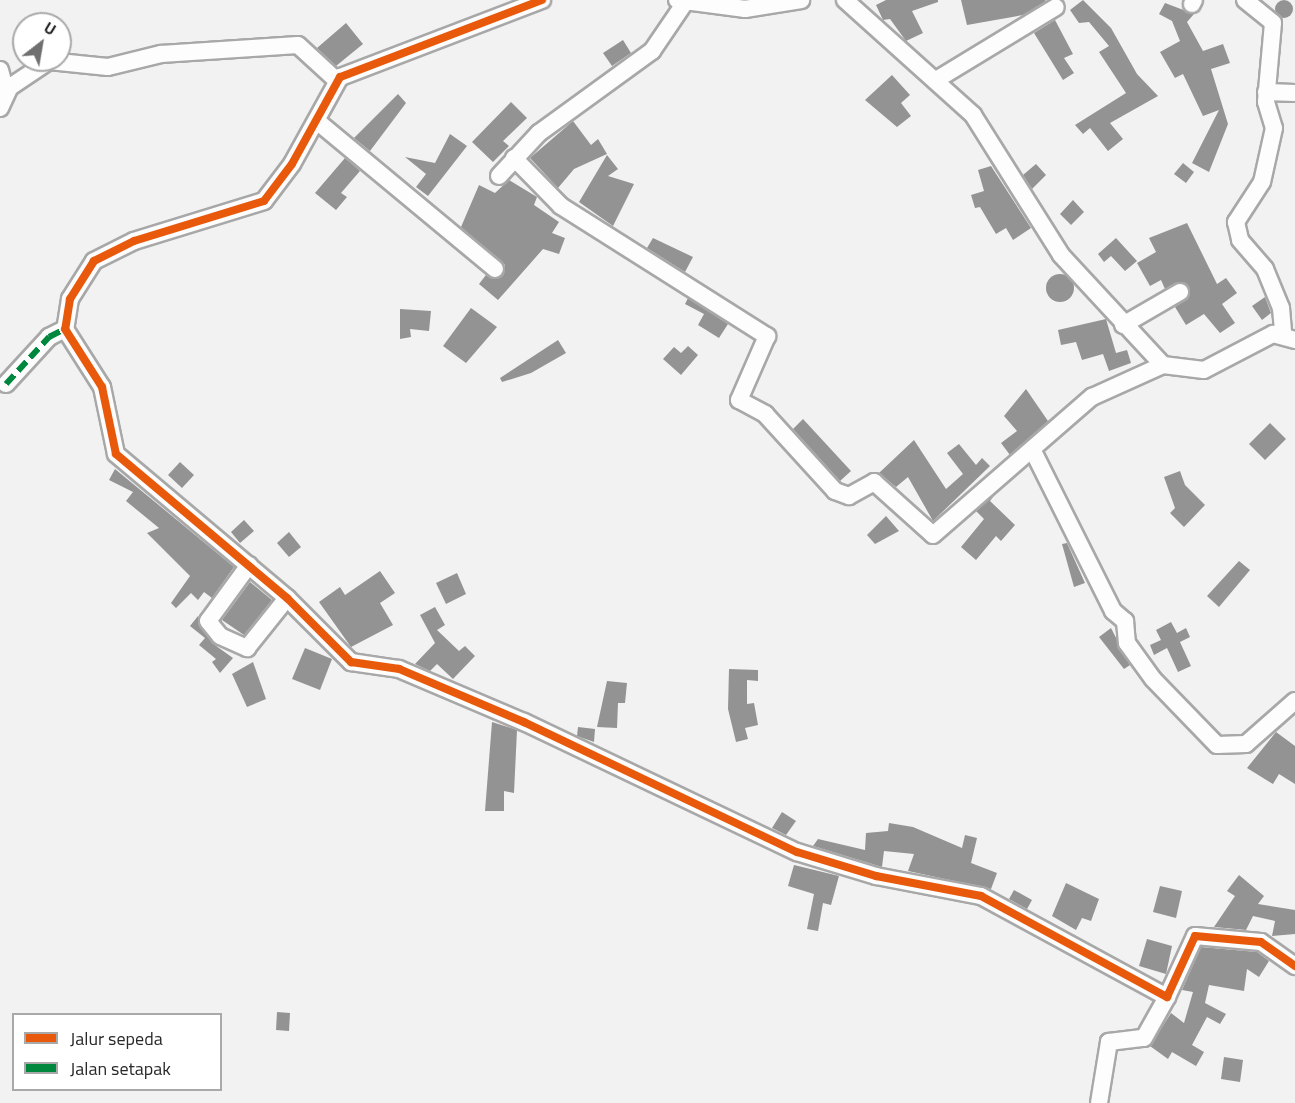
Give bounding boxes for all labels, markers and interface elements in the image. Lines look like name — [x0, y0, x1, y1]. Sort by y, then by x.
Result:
north arrow — [12, 12, 72, 72]
text: U — [40, 15, 61, 41]
legend — [12, 1013, 222, 1091]
text: Jalur sepeda — [70, 1025, 163, 1052]
text: Jalan setapak — [70, 1055, 171, 1082]

